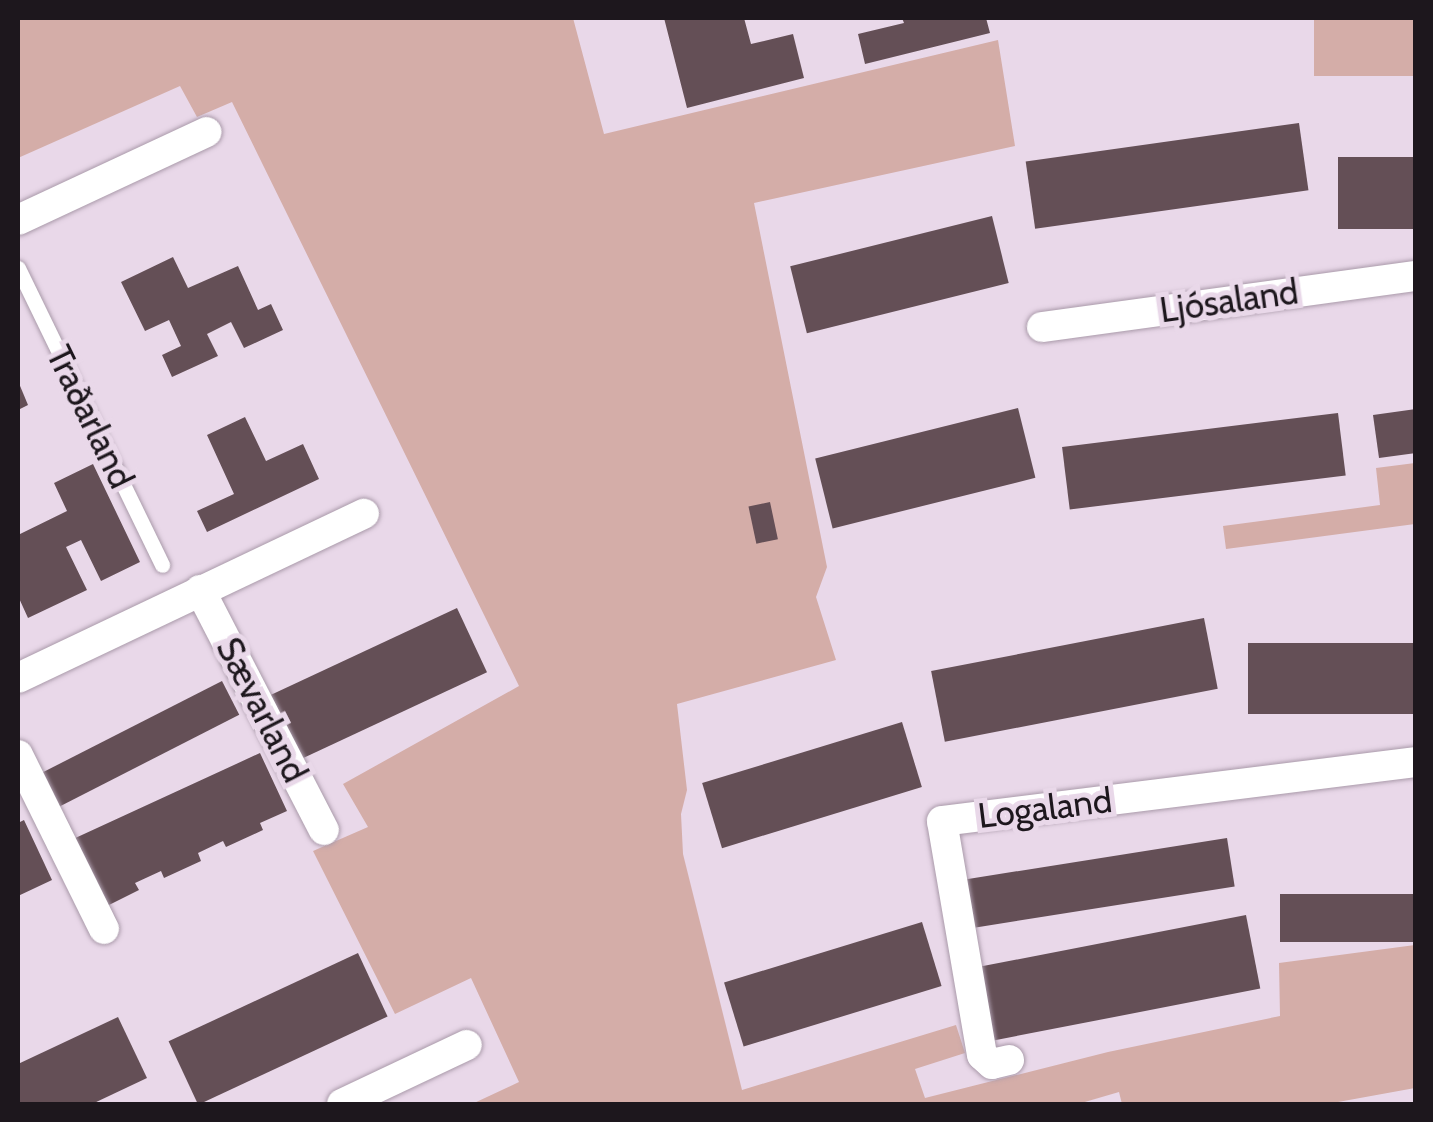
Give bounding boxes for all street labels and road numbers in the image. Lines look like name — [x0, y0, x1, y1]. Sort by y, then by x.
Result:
street label: Ljósaland — [1157, 270, 1301, 332]
street label: Traðarland — [38, 339, 142, 495]
street label: Sævarland — [208, 631, 316, 789]
street label: Logaland — [976, 779, 1114, 837]

